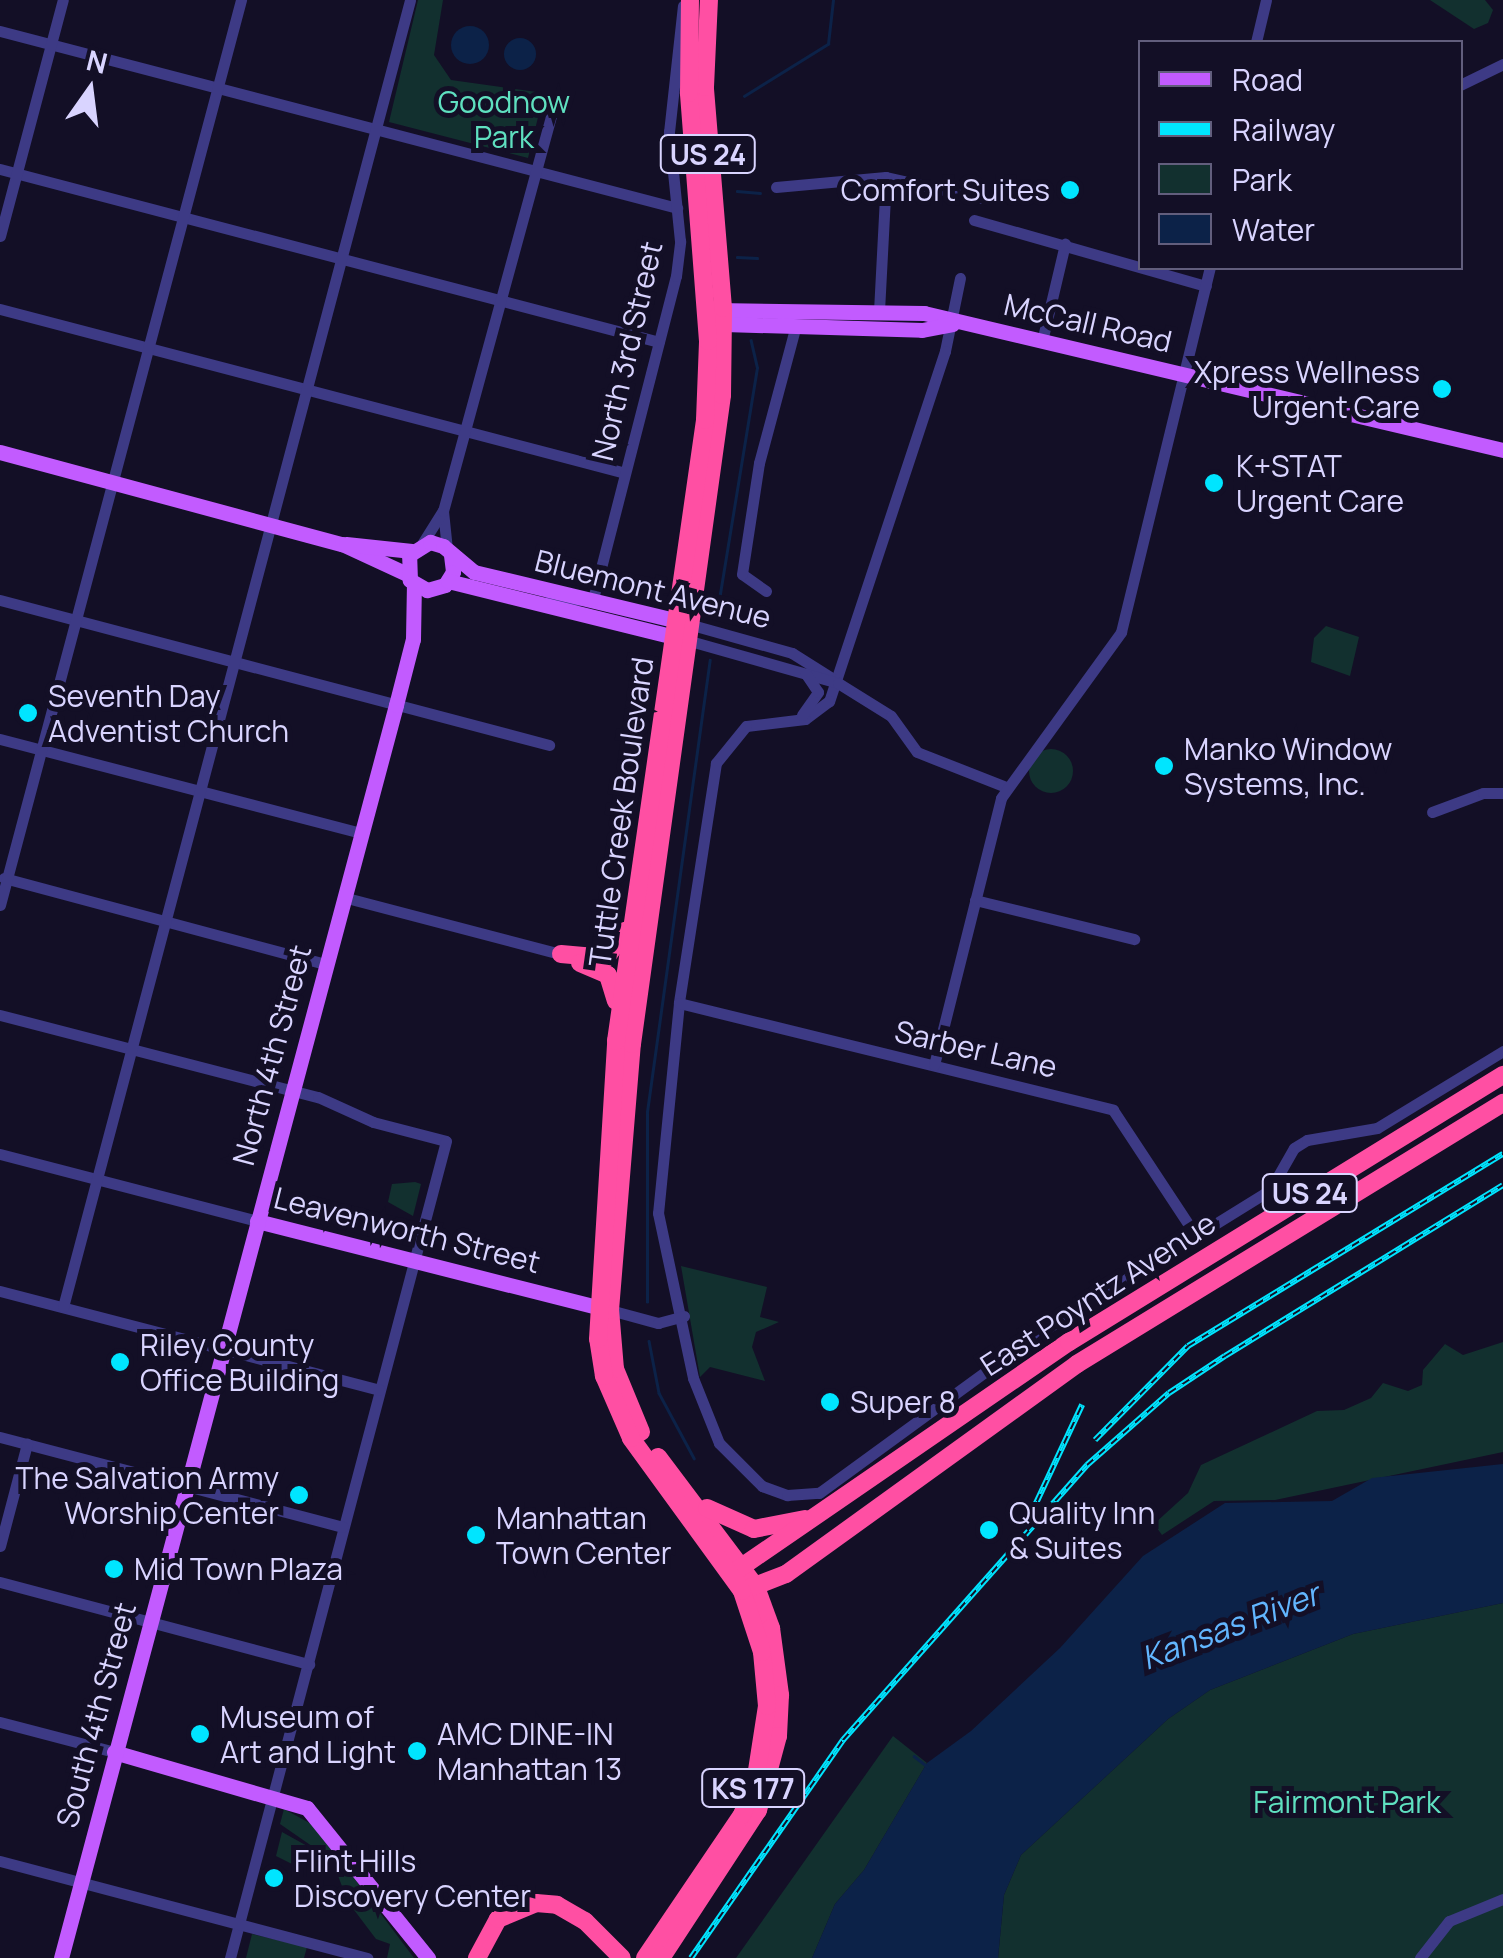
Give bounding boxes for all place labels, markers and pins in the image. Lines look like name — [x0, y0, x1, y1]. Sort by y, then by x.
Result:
place label: Comfort Suites — [841, 172, 1050, 208]
marker: Comfort Suites — [1059, 179, 1081, 201]
place label: Xpress Wellness Urgent Care — [1194, 354, 1420, 424]
marker: Xpress Wellness Urgent Care — [1429, 376, 1455, 402]
place label: K+STAT Urgent Care — [1236, 448, 1404, 518]
marker: K+STAT Urgent Care — [1201, 470, 1227, 496]
place label: Seventh Day Adventist Church — [48, 678, 289, 748]
marker: Seventh Day Adventist Church — [17, 702, 39, 724]
place label: Manko Window Systems, Inc. — [1184, 731, 1392, 802]
marker: Manko Window Systems, Inc. — [1153, 755, 1175, 777]
place label: Riley County Office Building — [140, 1327, 339, 1398]
marker: Riley County Office Building — [109, 1351, 131, 1373]
place label: Super 8 — [850, 1384, 956, 1420]
marker: Super 8 — [819, 1391, 841, 1413]
place label: The Salvation Army Worship Center — [16, 1460, 279, 1530]
marker: The Salvation Army Worship Center — [288, 1484, 310, 1506]
place label: Quality Inn & Suites — [1009, 1495, 1155, 1566]
place label: Manhattan Town Center — [496, 1500, 672, 1570]
marker: Quality Inn & Suites — [978, 1519, 1000, 1541]
marker: Manhattan Town Center — [465, 1524, 487, 1546]
place label: Mid Town Plaza — [134, 1551, 343, 1587]
marker: Mid Town Plaza — [103, 1558, 125, 1580]
place label: Museum of Art and Light — [220, 1699, 396, 1770]
place label: AMC DINE-IN Manhattan 13 — [437, 1716, 622, 1786]
marker: Museum of Art and Light — [189, 1723, 211, 1745]
marker: AMC DINE-IN Manhattan 13 — [406, 1740, 428, 1762]
place label: Flint Hills Discovery Center — [294, 1843, 531, 1914]
marker: Flint Hills Discovery Center — [263, 1867, 285, 1889]

